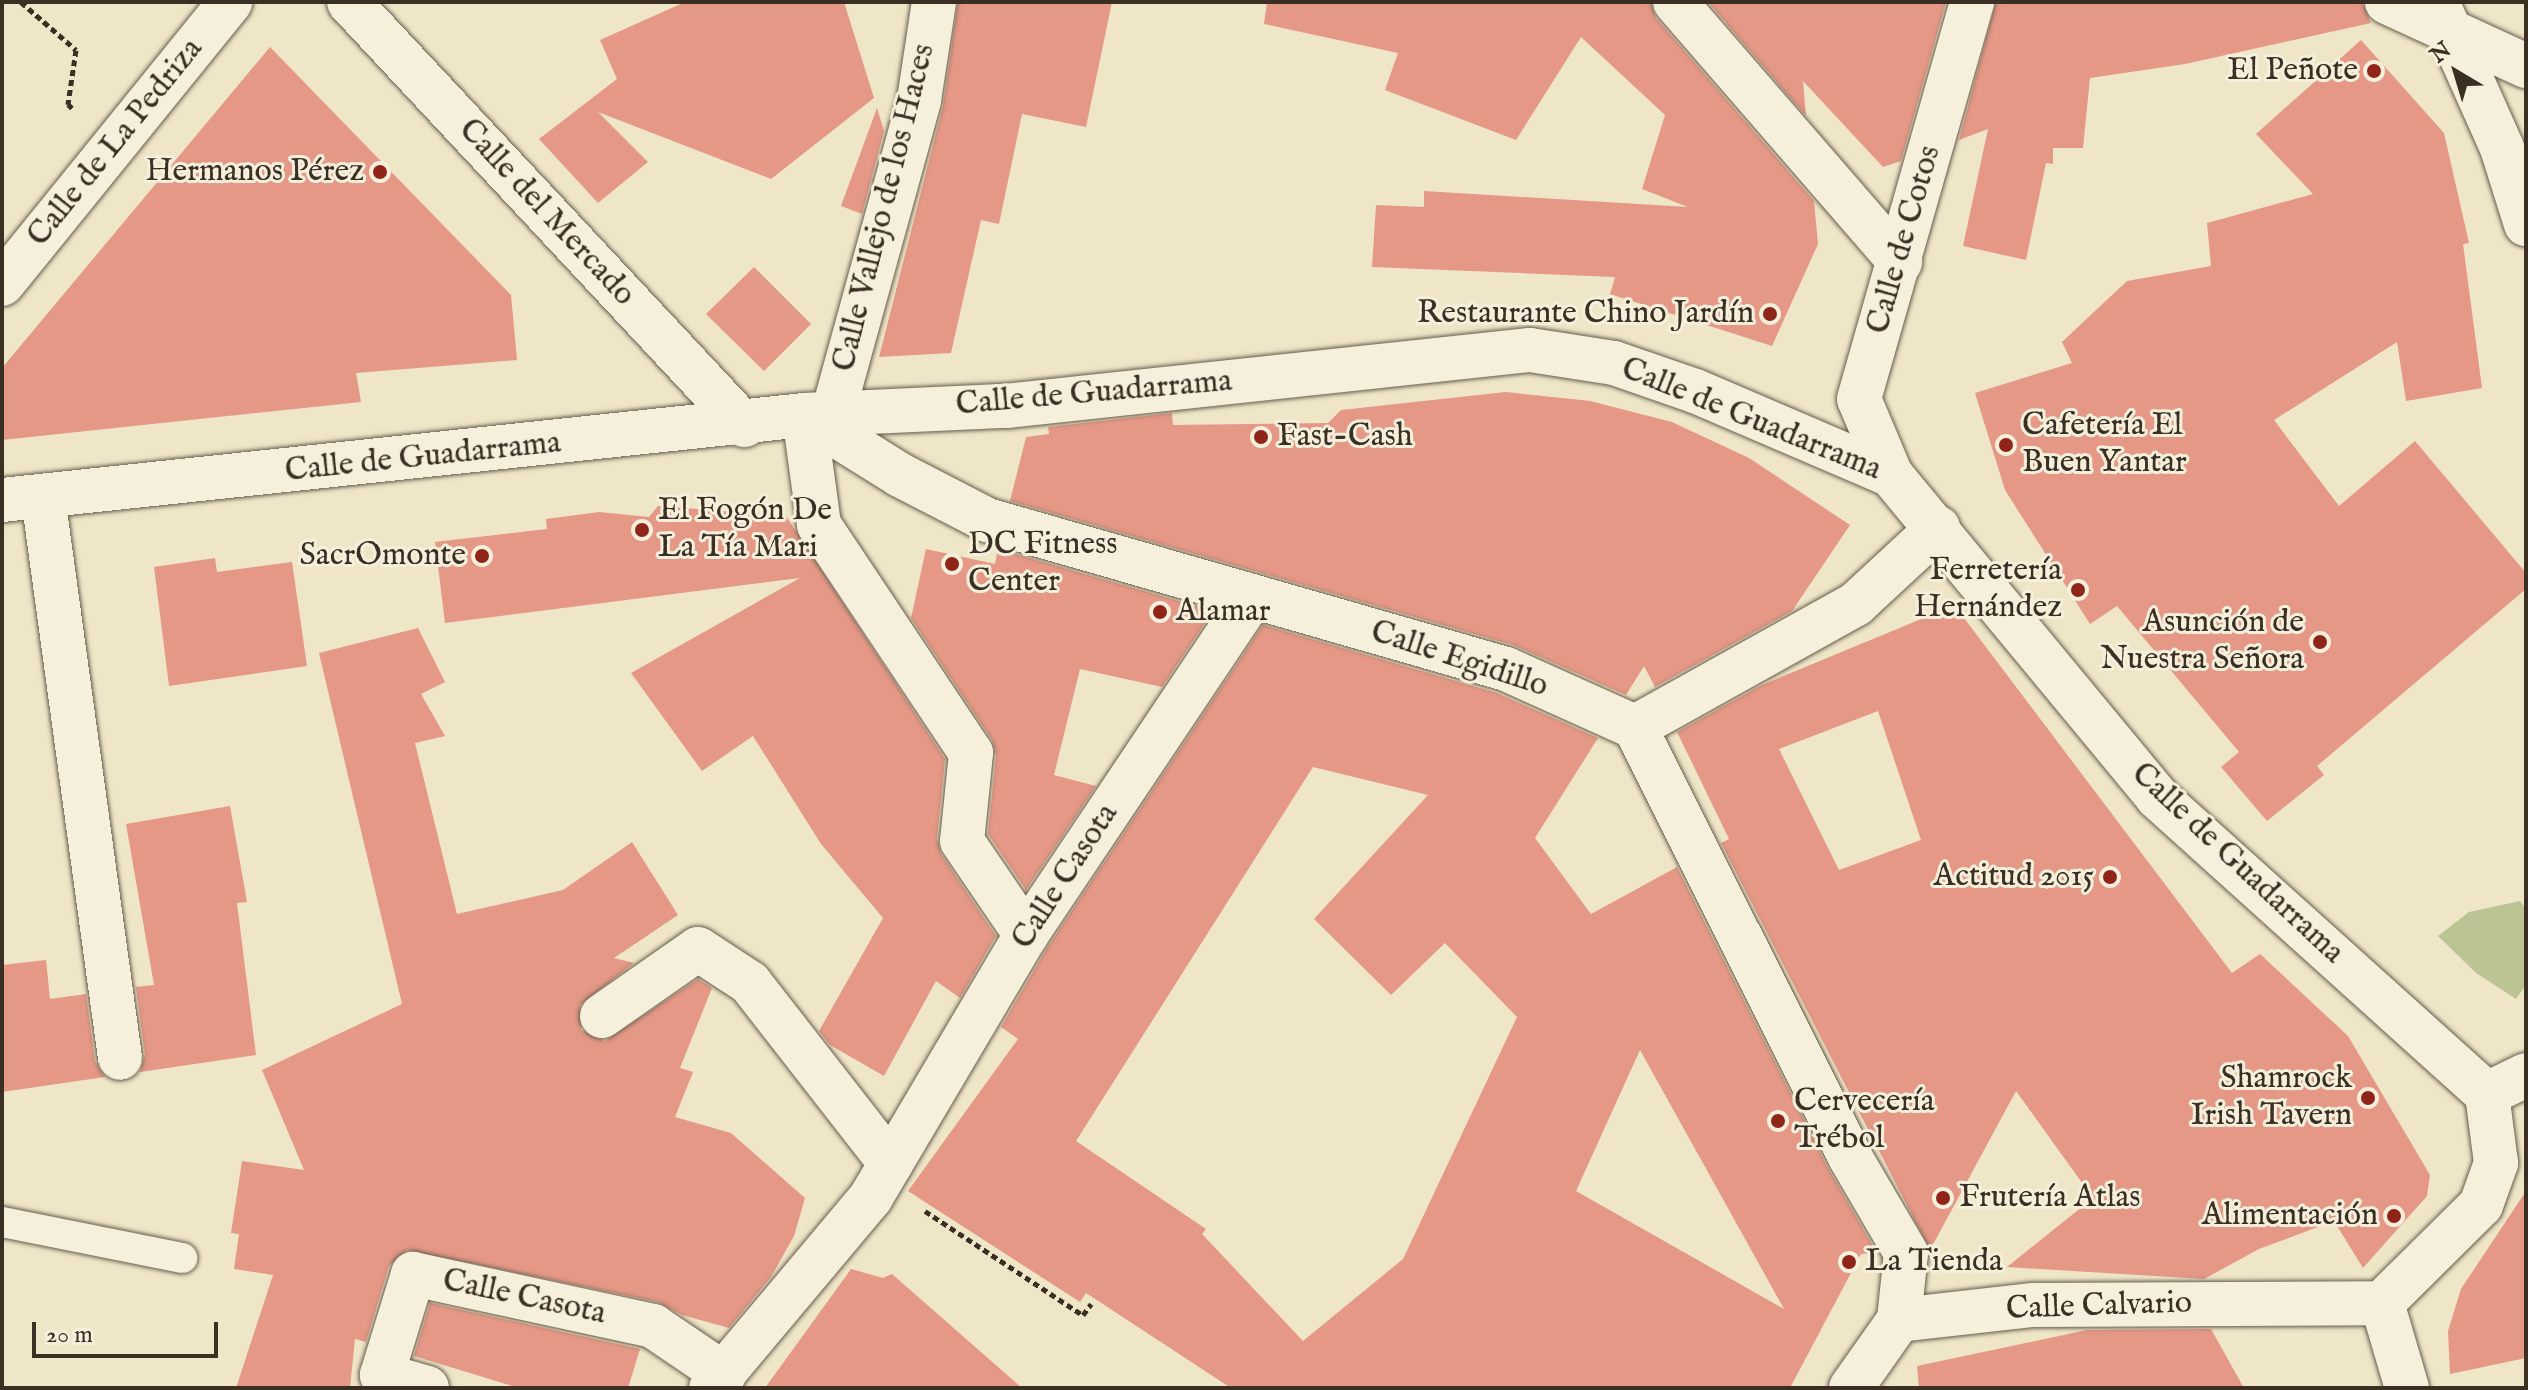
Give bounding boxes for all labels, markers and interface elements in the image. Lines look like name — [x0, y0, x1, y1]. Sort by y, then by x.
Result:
street label: Calle de La Pedriza — [20, 31, 212, 255]
north arrow — [2416, 32, 2496, 112]
text: N — [2425, 36, 2457, 70]
street label: Calle Vallejo de los Haces — [826, 40, 944, 376]
place label: El Peñote — [2227, 52, 2358, 90]
marker: El Peñote — [2365, 62, 2383, 80]
street label: Calle del Mercado — [450, 112, 642, 314]
street label: Calle de Cotos — [1860, 141, 1950, 339]
place label: Hermanos Pérez — [145, 153, 364, 191]
marker: Hermanos Pérez — [371, 163, 389, 181]
place label: Restaurante Chino Jardín — [1417, 295, 1754, 333]
marker: Restaurante Chino Jardín — [1761, 305, 1779, 323]
street label: Calle de Guadarrama — [1615, 350, 1887, 490]
street label: Calle de Guadarrama — [954, 363, 1234, 425]
place label: Cafetería El Buen Yantar — [2022, 408, 2187, 483]
place label: Fast-Cash — [1277, 418, 1413, 456]
street label: Calle de Guadarrama — [283, 424, 563, 492]
marker: Fast-Cash — [1252, 428, 1270, 446]
marker: Cafetería El Buen Yantar — [1997, 436, 2015, 454]
place label: El Fogón De La Tía Mari — [658, 493, 832, 568]
marker: El Fogón De La Tía Mari — [633, 521, 651, 539]
place label: DC Fitness Center — [968, 527, 1118, 602]
place label: SacrOmonte — [299, 537, 466, 575]
marker: SacrOmonte — [473, 547, 491, 565]
place label: Ferretería Hernández — [1914, 553, 2062, 628]
marker: DC Fitness Center — [943, 555, 961, 573]
marker: Ferretería Hernández — [2069, 581, 2087, 599]
place label: Alamar — [1176, 593, 1271, 631]
marker: Alamar — [1151, 603, 1169, 621]
place label: Asunción de Nuestra Señora — [2100, 605, 2304, 680]
street label: Calle Egidillo — [1366, 613, 1552, 707]
marker: Asunción de Nuestra Señora — [2311, 633, 2329, 651]
street label: Calle de Guadarrama — [2123, 755, 2351, 973]
street label: Calle Casota — [1005, 797, 1127, 957]
place label: Actitud 2015 — [1934, 858, 2094, 896]
marker: Actitud 2015 — [2101, 868, 2119, 886]
place label: Shamrock Irish Tavern — [2191, 1061, 2352, 1136]
place label: Cervecería Trébol — [1794, 1084, 1935, 1159]
marker: Shamrock Irish Tavern — [2359, 1089, 2377, 1107]
marker: Cervecería Trébol — [1769, 1112, 1787, 1130]
place label: Frutería Atlas — [1959, 1179, 2140, 1217]
marker: Frutería Atlas — [1934, 1189, 1952, 1207]
place label: Alimentación — [2202, 1197, 2378, 1235]
marker: Alimentación — [2385, 1207, 2403, 1225]
place label: La Tienda — [1865, 1243, 2003, 1281]
marker: La Tienda — [1840, 1253, 1858, 1271]
street label: Calle Casota — [439, 1262, 609, 1334]
street label: Calle Calvario — [2005, 1285, 2193, 1329]
scale bar — [36, 1306, 222, 1356]
text: 20 m — [46, 1320, 93, 1351]

